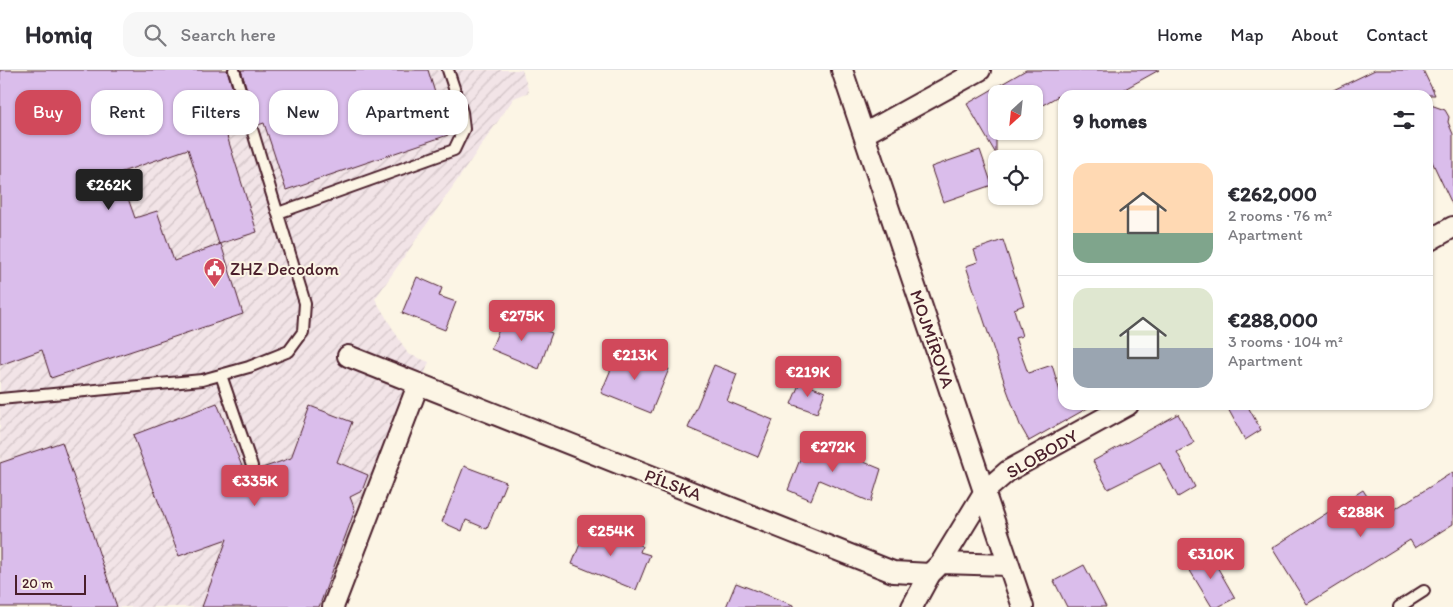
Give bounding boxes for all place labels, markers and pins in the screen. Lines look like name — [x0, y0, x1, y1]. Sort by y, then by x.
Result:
pin: €262K — [74, 168, 144, 211]
public building icon: ZHZ Decodom — [202, 257, 226, 288]
place label: ZHZ Decodom — [230, 258, 339, 280]
pin: €275K — [487, 300, 557, 342]
pin: €213K — [600, 338, 670, 381]
pin: €219K — [773, 356, 843, 398]
pin: €272K — [798, 430, 868, 473]
pin: €335K — [220, 464, 290, 507]
pin: €288K — [1326, 496, 1396, 538]
pin: €254K — [576, 514, 646, 557]
pin: €310K — [1176, 538, 1246, 580]

